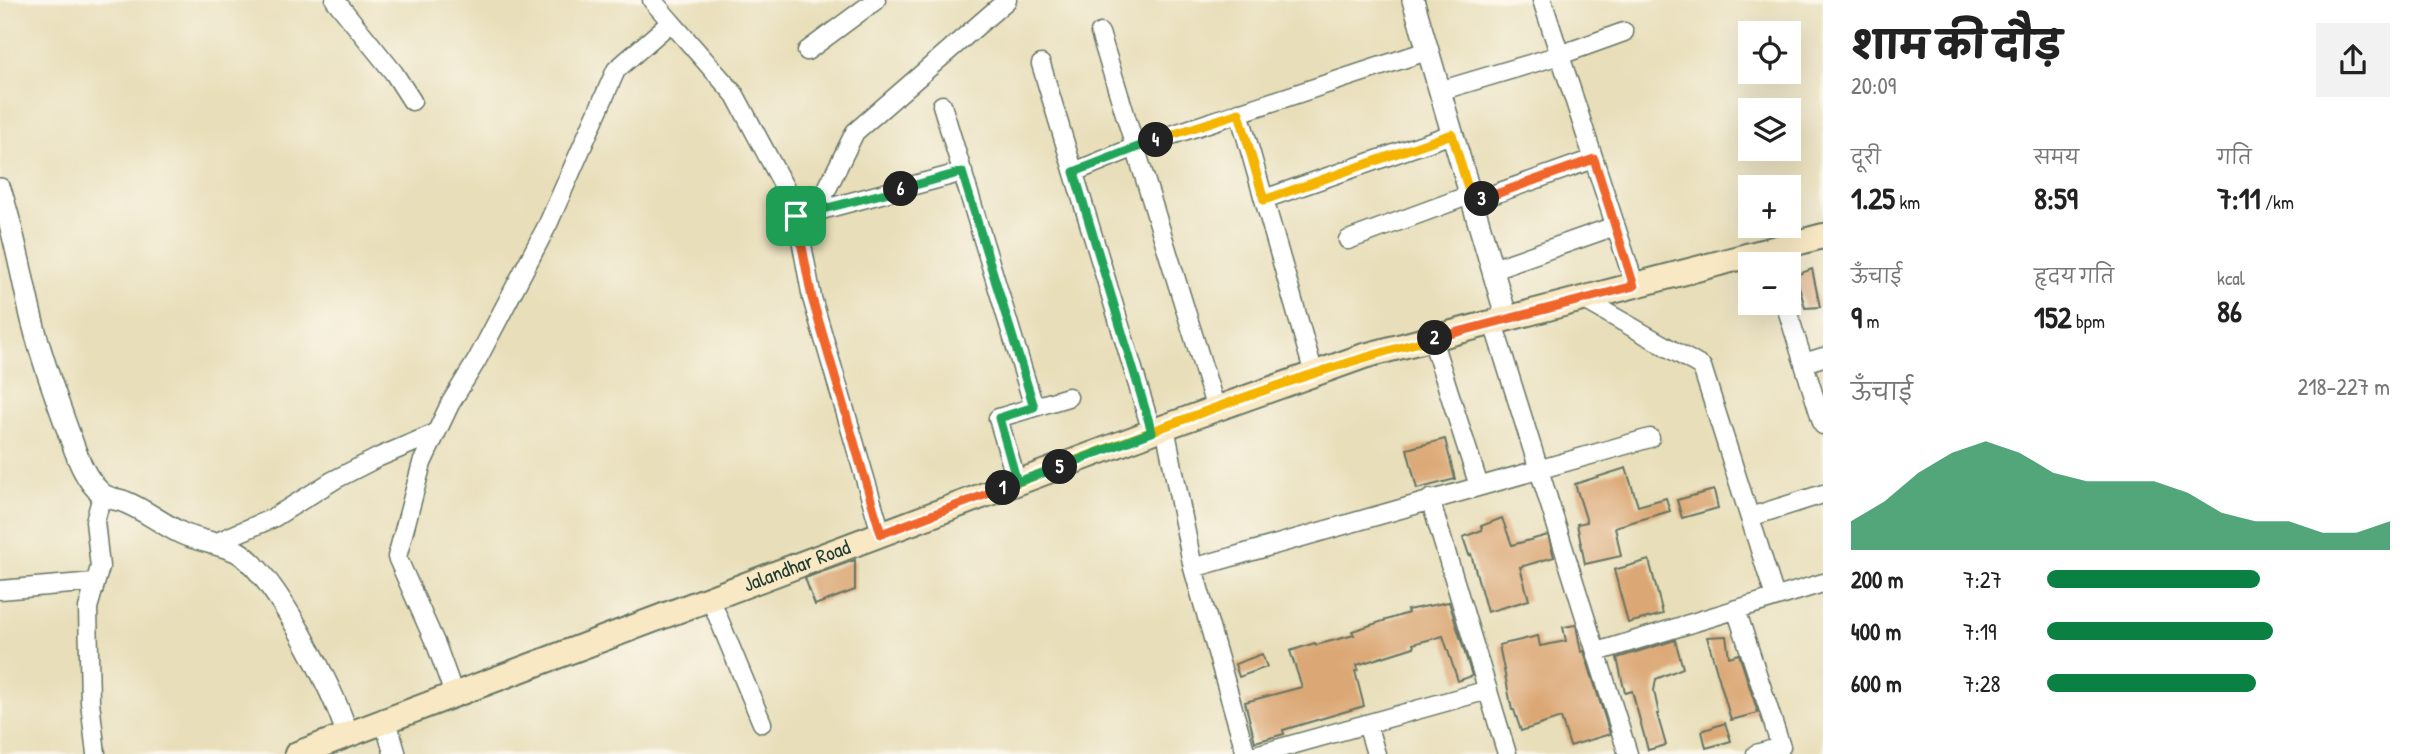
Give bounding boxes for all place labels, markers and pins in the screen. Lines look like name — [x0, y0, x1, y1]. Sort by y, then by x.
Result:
pin: 4 — [1138, 122, 1174, 158]
pin: 6 — [884, 172, 918, 206]
pin: 3 — [1464, 182, 1500, 216]
pin — [766, 186, 826, 246]
pin: 2 — [1418, 320, 1452, 356]
pin: 5 — [1042, 449, 1078, 484]
pin: 1 — [986, 470, 1020, 505]

